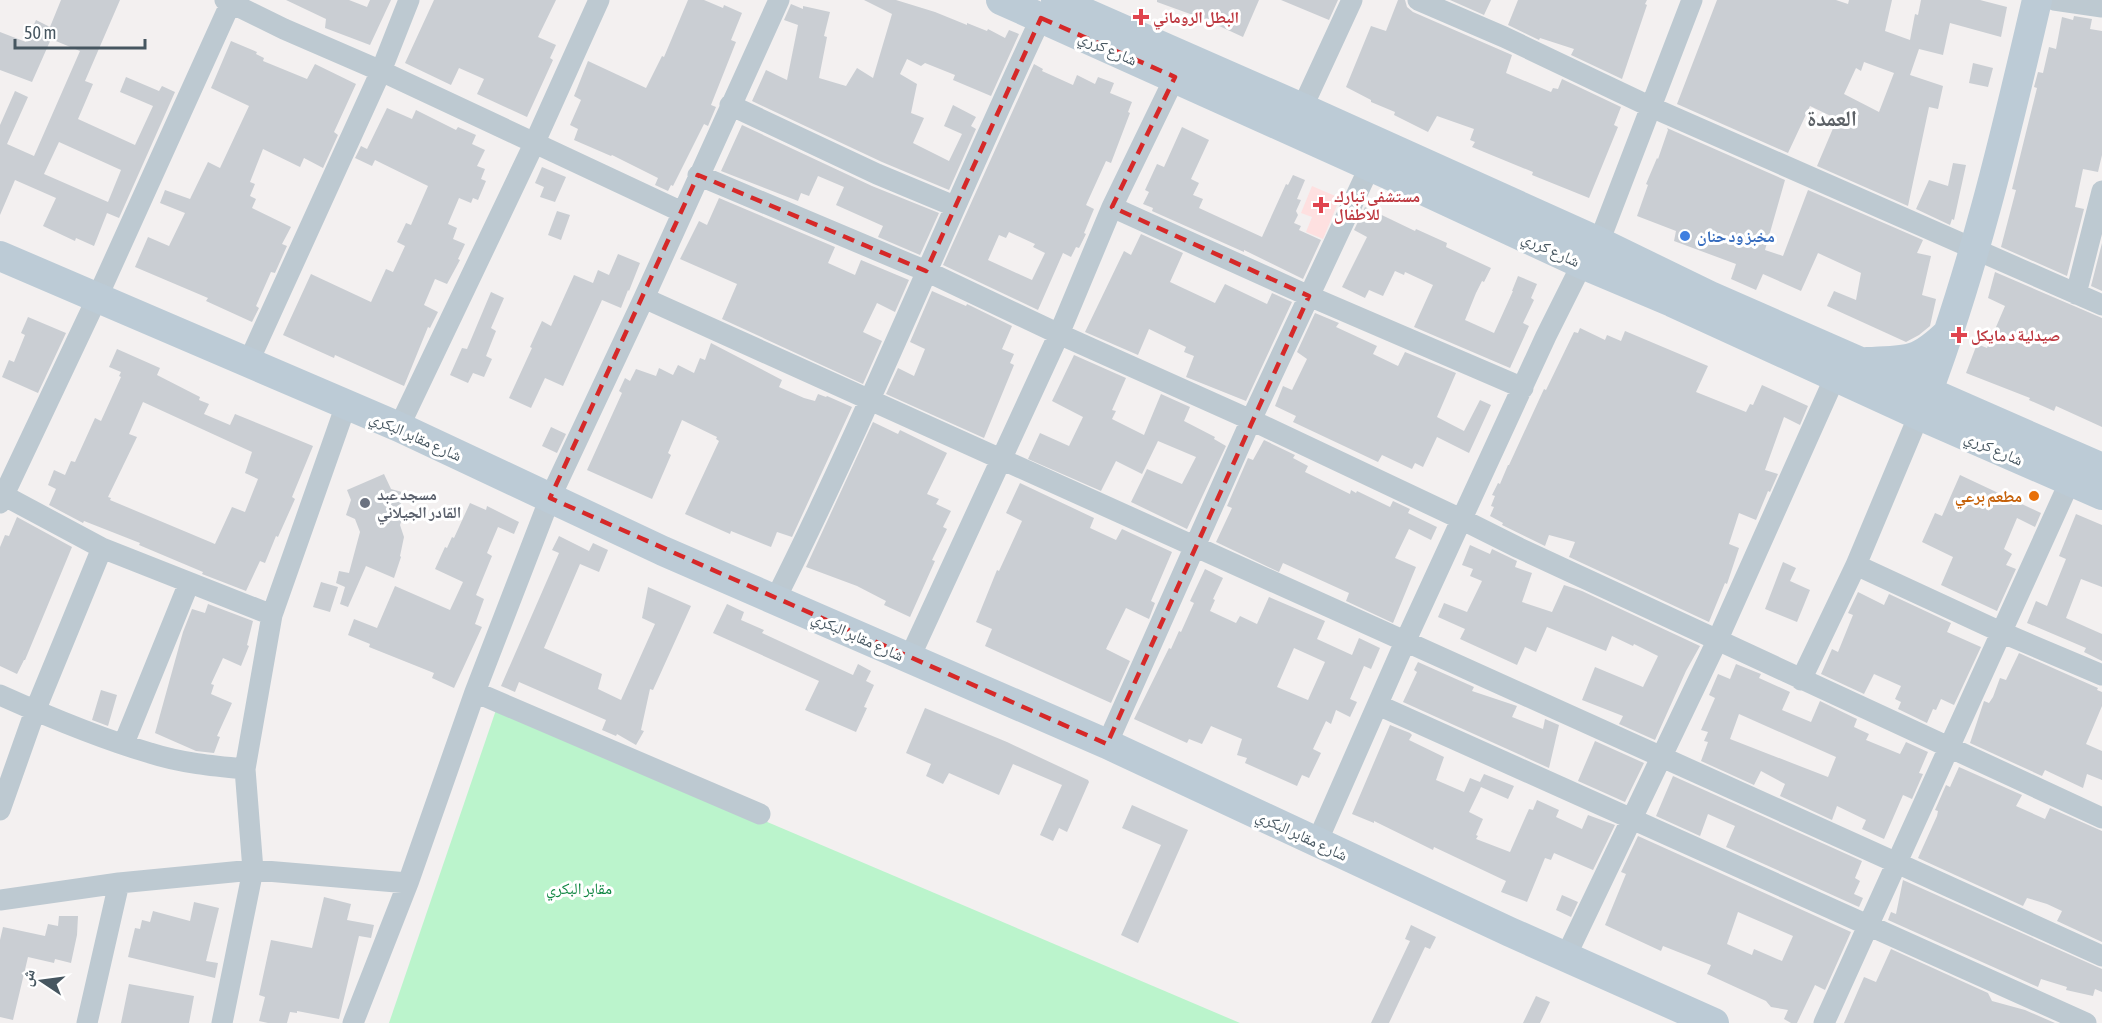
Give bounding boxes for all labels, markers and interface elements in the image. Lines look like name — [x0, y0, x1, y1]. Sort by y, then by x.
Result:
place label: البطل الروماني — [1153, 8, 1239, 30]
marker: البطل الروماني — [1134, 10, 1148, 24]
scale bar — [15, 12, 146, 50]
text: 50 m — [24, 22, 56, 43]
street label: شارع كرري — [1074, 27, 1140, 72]
district label: العمدة — [1807, 105, 1857, 131]
place label: مستشفى تبارك للاطفال — [1334, 187, 1420, 224]
marker: مستشفى تبارك للاطفال — [1312, 196, 1330, 214]
place label: مخبز ود حنان — [1697, 227, 1775, 246]
street label: شارع كرري — [1517, 228, 1583, 274]
marker: مخبز ود حنان — [1678, 229, 1692, 243]
place label: صيدلية د مايكل — [1971, 326, 2060, 345]
marker: صيدلية د مايكل — [1952, 328, 1966, 342]
street label: شارع مقابر البكري — [366, 408, 465, 468]
street label: شارع كرري — [1960, 427, 2026, 472]
place label: مسجد عبد القادر الجيلاني — [377, 485, 461, 525]
place label: مطعم برعي — [1955, 487, 2022, 509]
marker: مطعم برعي — [2027, 489, 2041, 503]
marker: مسجد عبد القادر الجيلاني — [358, 496, 372, 510]
street label: شارع مقابر البكري — [808, 608, 907, 668]
street label: شارع مقابر البكري — [1252, 806, 1351, 868]
park label: مقابر البكري — [546, 879, 612, 901]
north arrow — [12, 951, 72, 1011]
text: ش — [17, 967, 39, 988]

